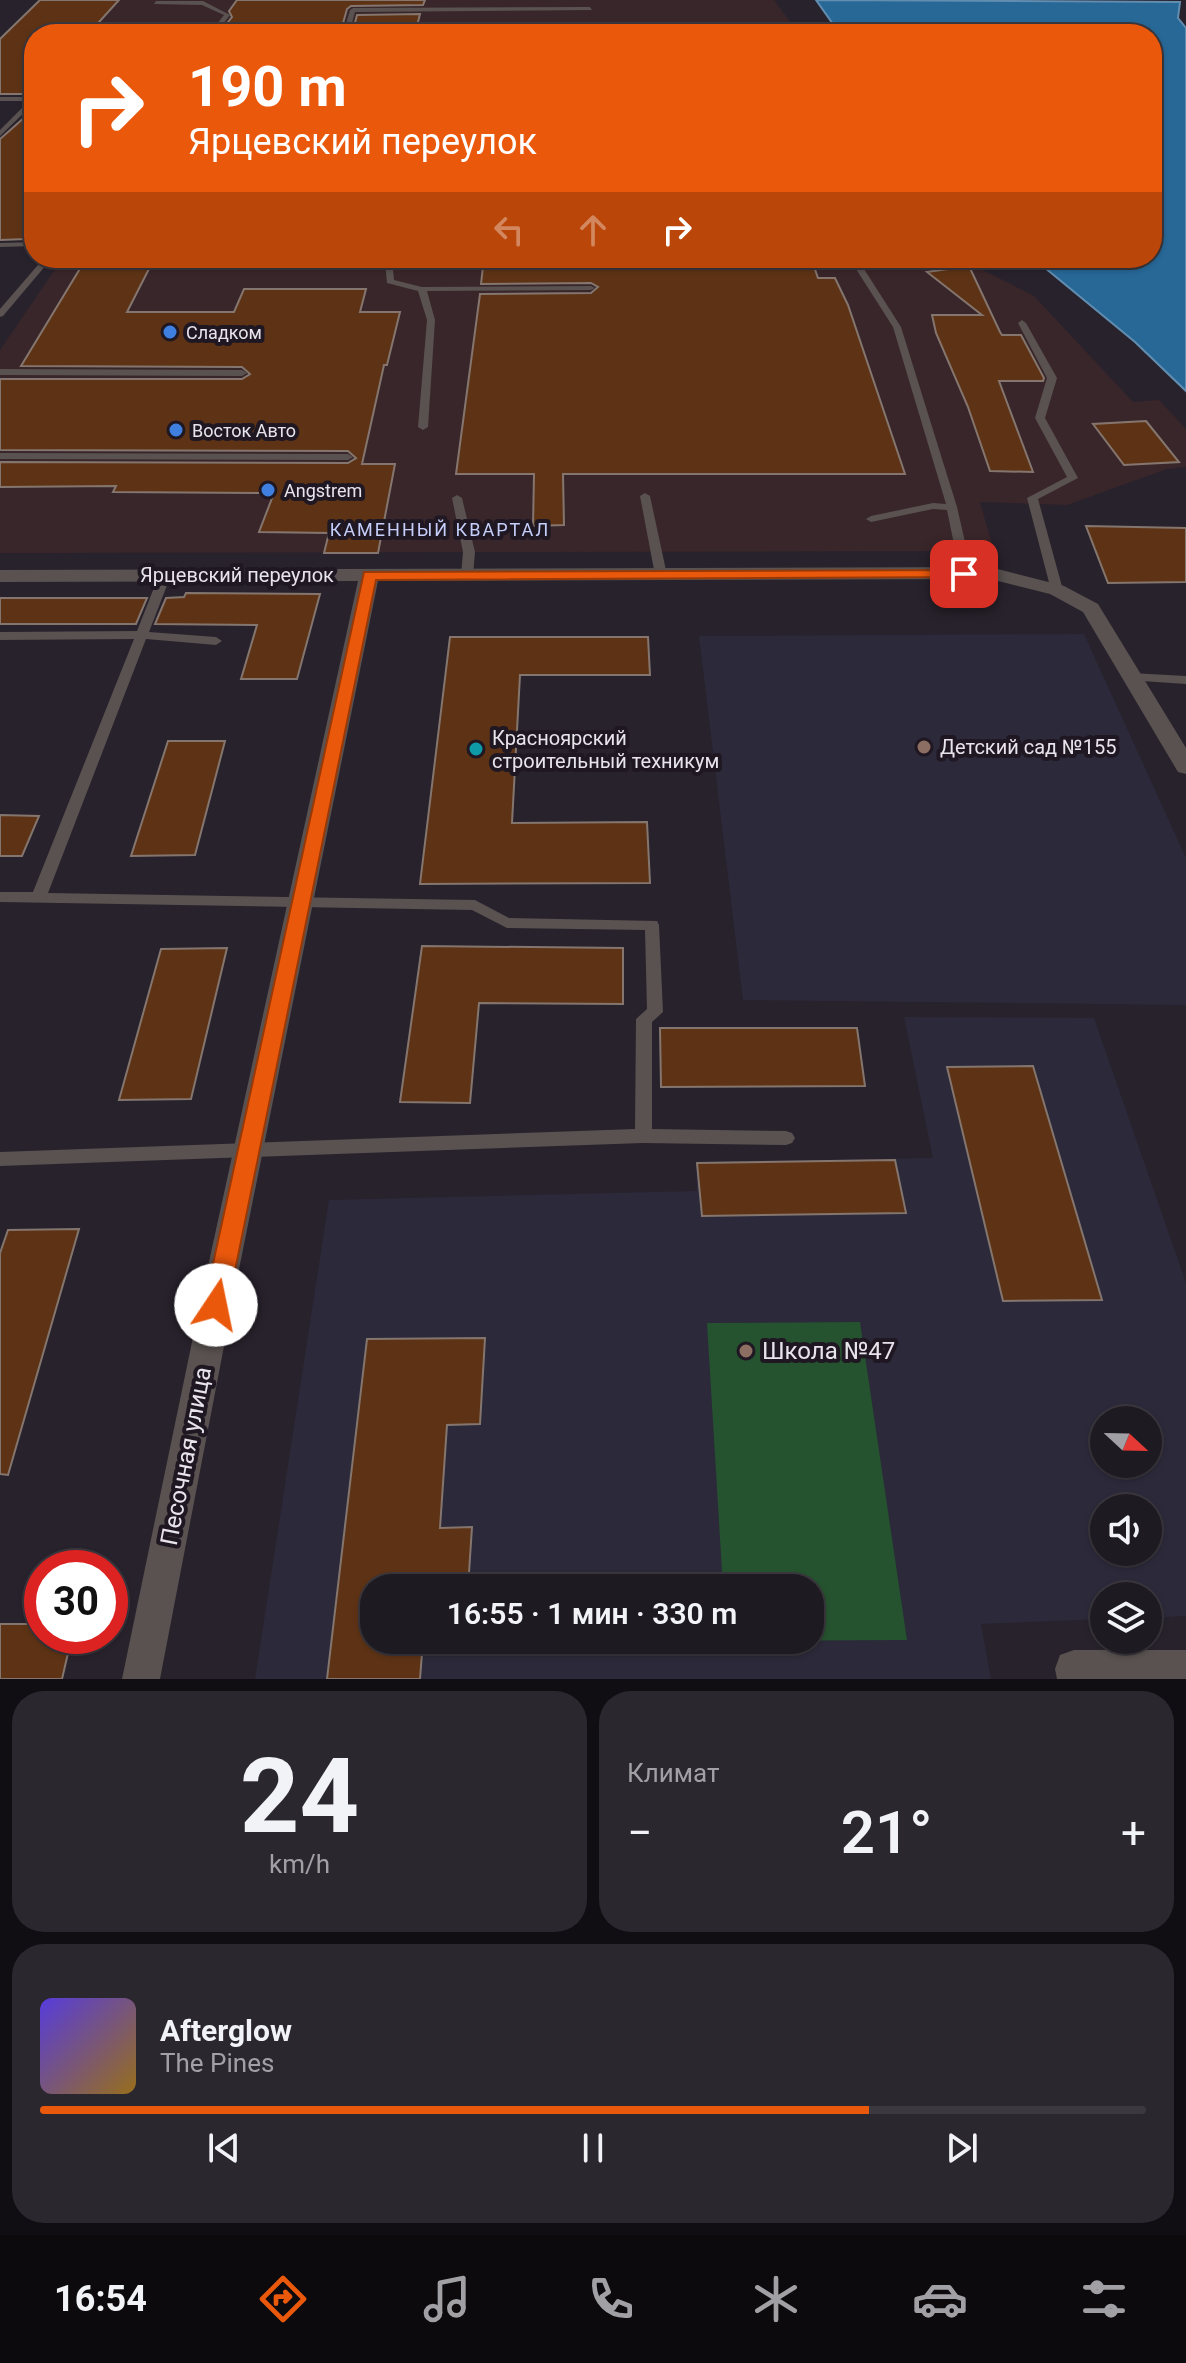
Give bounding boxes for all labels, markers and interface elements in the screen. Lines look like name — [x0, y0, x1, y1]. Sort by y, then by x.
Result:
text: 190 m — [188, 54, 347, 120]
icon: right — [56, 56, 160, 160]
text: Ярцевский переулок — [188, 121, 537, 163]
icon: left — [487, 208, 531, 252]
icon: ahead — [571, 208, 615, 252]
icon: right — [655, 208, 699, 252]
place label: Сладком — [186, 322, 262, 343]
marker: Сладком — [161, 323, 179, 341]
place label: Восток Авто — [192, 420, 296, 441]
marker: Восток Авто — [167, 421, 185, 439]
place label: Angstrem — [284, 480, 362, 501]
marker: Angstrem — [259, 481, 277, 499]
district label: КАМЕННЫЙ КВАРТАЛ — [330, 519, 550, 540]
pin — [930, 540, 998, 608]
icon: arrive — [942, 552, 986, 596]
street label: Ярцевский переулок — [140, 563, 334, 587]
place label: Красноярский строительный техникум — [492, 726, 719, 773]
place label: Детский сад №155 — [940, 735, 1116, 759]
marker: Детский сад №155 — [915, 738, 933, 756]
marker: Красноярский строительный техникум — [467, 740, 485, 758]
position arrow — [174, 1263, 258, 1347]
place label: Школа №47 — [762, 1337, 895, 1365]
marker: Школа №47 — [737, 1342, 755, 1360]
street label: Песочная улица — [155, 1364, 217, 1548]
north arrow — [1090, 1406, 1162, 1478]
map controls — [1090, 1406, 1162, 1654]
button: sound — [1090, 1494, 1162, 1566]
speed limit sign: 30 — [24, 1550, 128, 1654]
button: layers — [1090, 1582, 1162, 1654]
text: 16:55 · 1 мин · 330 m — [447, 1596, 737, 1631]
text: 24 — [240, 1736, 359, 1857]
text: Климат — [627, 1758, 719, 1788]
text: 21° — [841, 1797, 932, 1868]
text: − — [627, 1807, 652, 1859]
text: + — [1121, 1807, 1146, 1859]
text: km/h — [269, 1849, 330, 1879]
text: Afterglow — [160, 2013, 292, 2048]
text: The Pines — [160, 2048, 274, 2078]
icon: previous — [202, 2126, 246, 2170]
icon: pause — [571, 2126, 615, 2170]
icon: next — [940, 2126, 984, 2170]
icon: directions — [255, 2271, 311, 2327]
icon: music — [419, 2271, 475, 2327]
icon: phone — [583, 2271, 639, 2327]
icon: climate — [748, 2271, 804, 2327]
icon: car — [912, 2271, 968, 2327]
icon: filters — [1076, 2271, 1132, 2327]
text: 16:54 — [54, 2278, 147, 2320]

